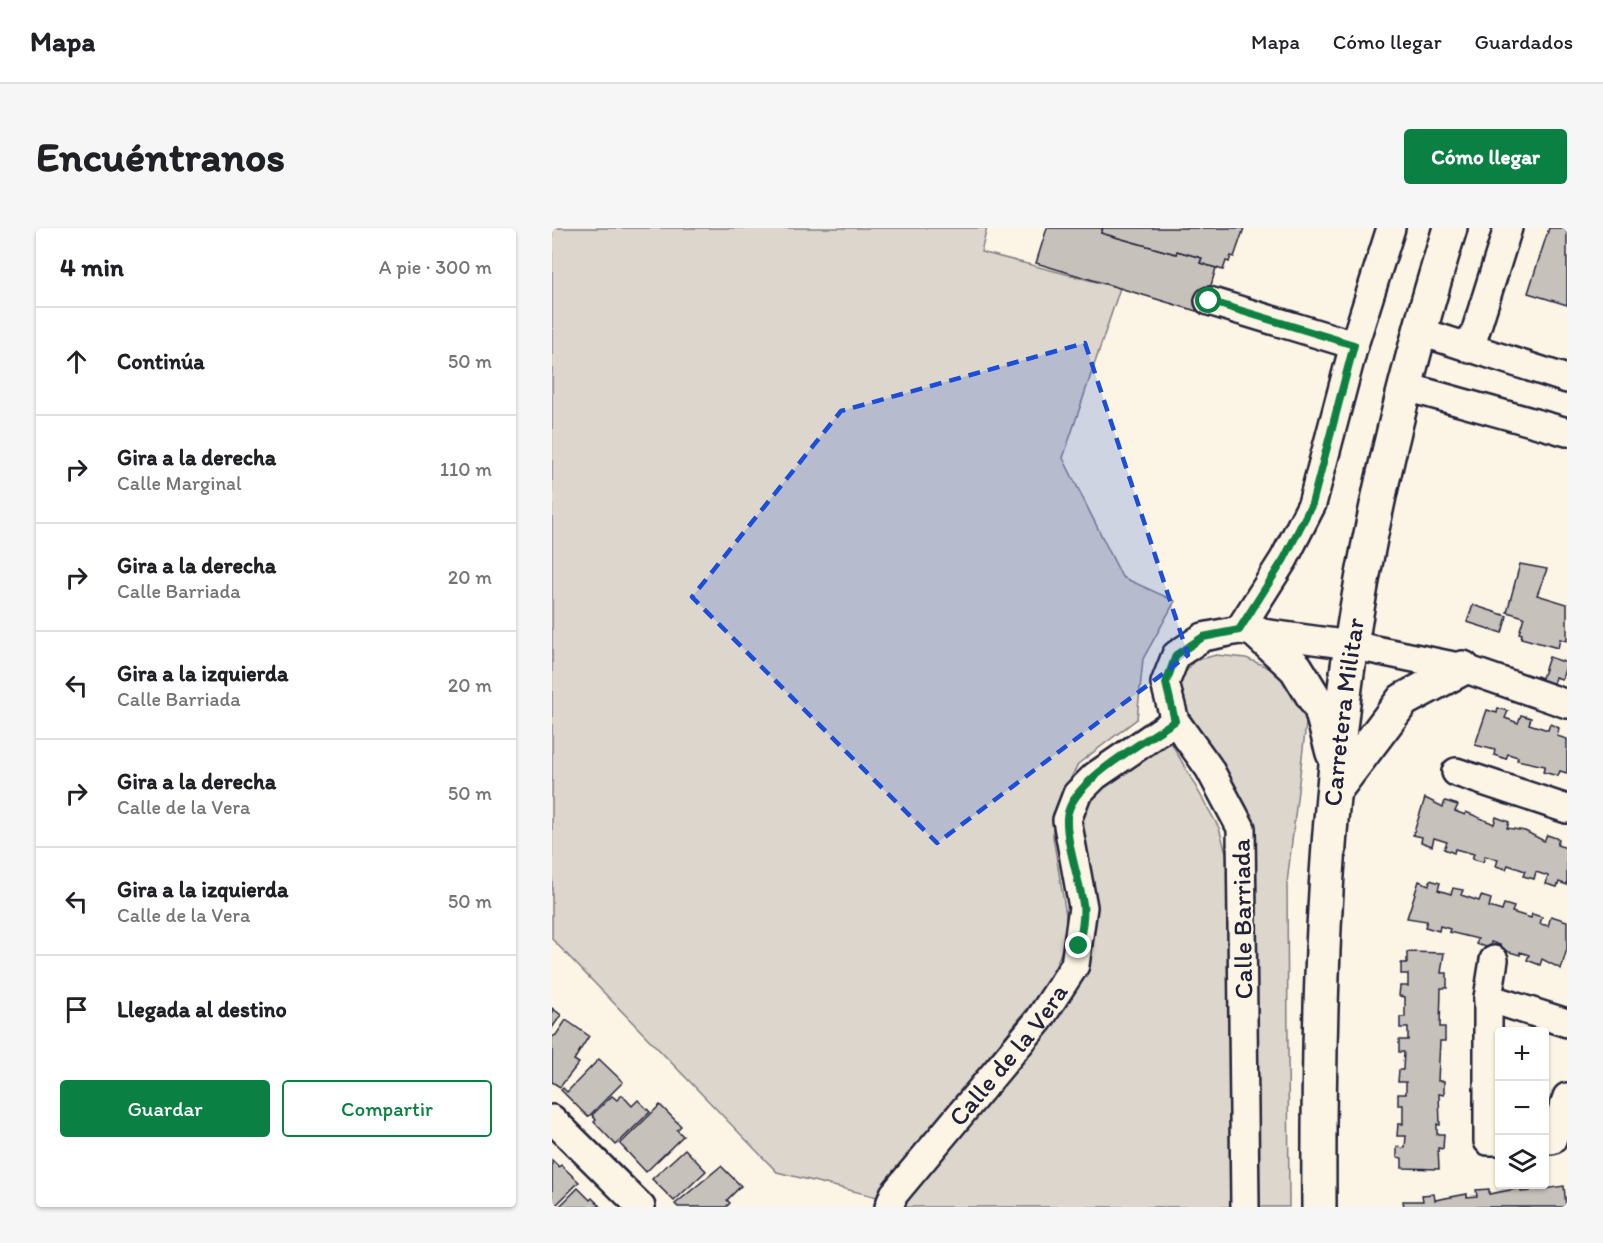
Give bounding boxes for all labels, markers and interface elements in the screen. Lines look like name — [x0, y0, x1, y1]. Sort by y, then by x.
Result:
text: Mapa — [30, 24, 95, 58]
text: Mapa — [1251, 29, 1300, 54]
text: Cómo llegar — [1333, 29, 1442, 54]
text: Guardados — [1475, 29, 1573, 54]
button: Cómo llegar — [1404, 129, 1567, 184]
text: Encuéntranos — [36, 131, 285, 182]
text: 4 min — [60, 251, 124, 283]
text: A pie · 300 m — [379, 255, 492, 279]
route start — [1195, 287, 1221, 313]
icon: ahead — [60, 345, 93, 378]
text: Continúa — [117, 348, 205, 375]
text: 50 m — [448, 349, 492, 373]
text: Gira a la derecha — [117, 444, 276, 471]
icon: right — [60, 453, 93, 486]
text: 110 m — [440, 457, 492, 481]
text: Calle Marginal — [117, 471, 242, 495]
text: Gira a la derecha — [117, 552, 276, 579]
icon: right — [60, 561, 93, 594]
text: 20 m — [448, 565, 492, 589]
text: Calle Barriada — [117, 579, 241, 603]
street label: Carretera Militar — [1316, 615, 1371, 808]
text: Gira a la izquierda — [117, 660, 288, 687]
icon: left — [60, 669, 93, 702]
text: 20 m — [448, 673, 492, 697]
text: Calle Barriada — [117, 687, 241, 711]
text: Gira a la derecha — [117, 768, 276, 795]
icon: right — [60, 777, 93, 810]
text: 50 m — [448, 781, 492, 805]
text: Calle de la Vera — [117, 795, 250, 819]
street label: Calle Barriada — [1225, 838, 1259, 1000]
text: Gira a la izquierda — [117, 876, 288, 903]
icon: left — [60, 885, 93, 918]
text: 50 m — [448, 889, 492, 913]
text: Calle de la Vera — [117, 903, 250, 927]
route end — [1065, 932, 1091, 958]
street label: Calle de la Vera — [941, 977, 1075, 1133]
icon: arrive — [60, 993, 93, 1026]
text: Llegada al destino — [117, 996, 287, 1023]
map controls — [1495, 1027, 1549, 1189]
button: + — [1495, 1027, 1549, 1081]
button: Guardar — [60, 1080, 270, 1137]
button: Compartir — [282, 1080, 492, 1137]
button: − — [1495, 1081, 1549, 1135]
button: layers — [1495, 1135, 1549, 1189]

